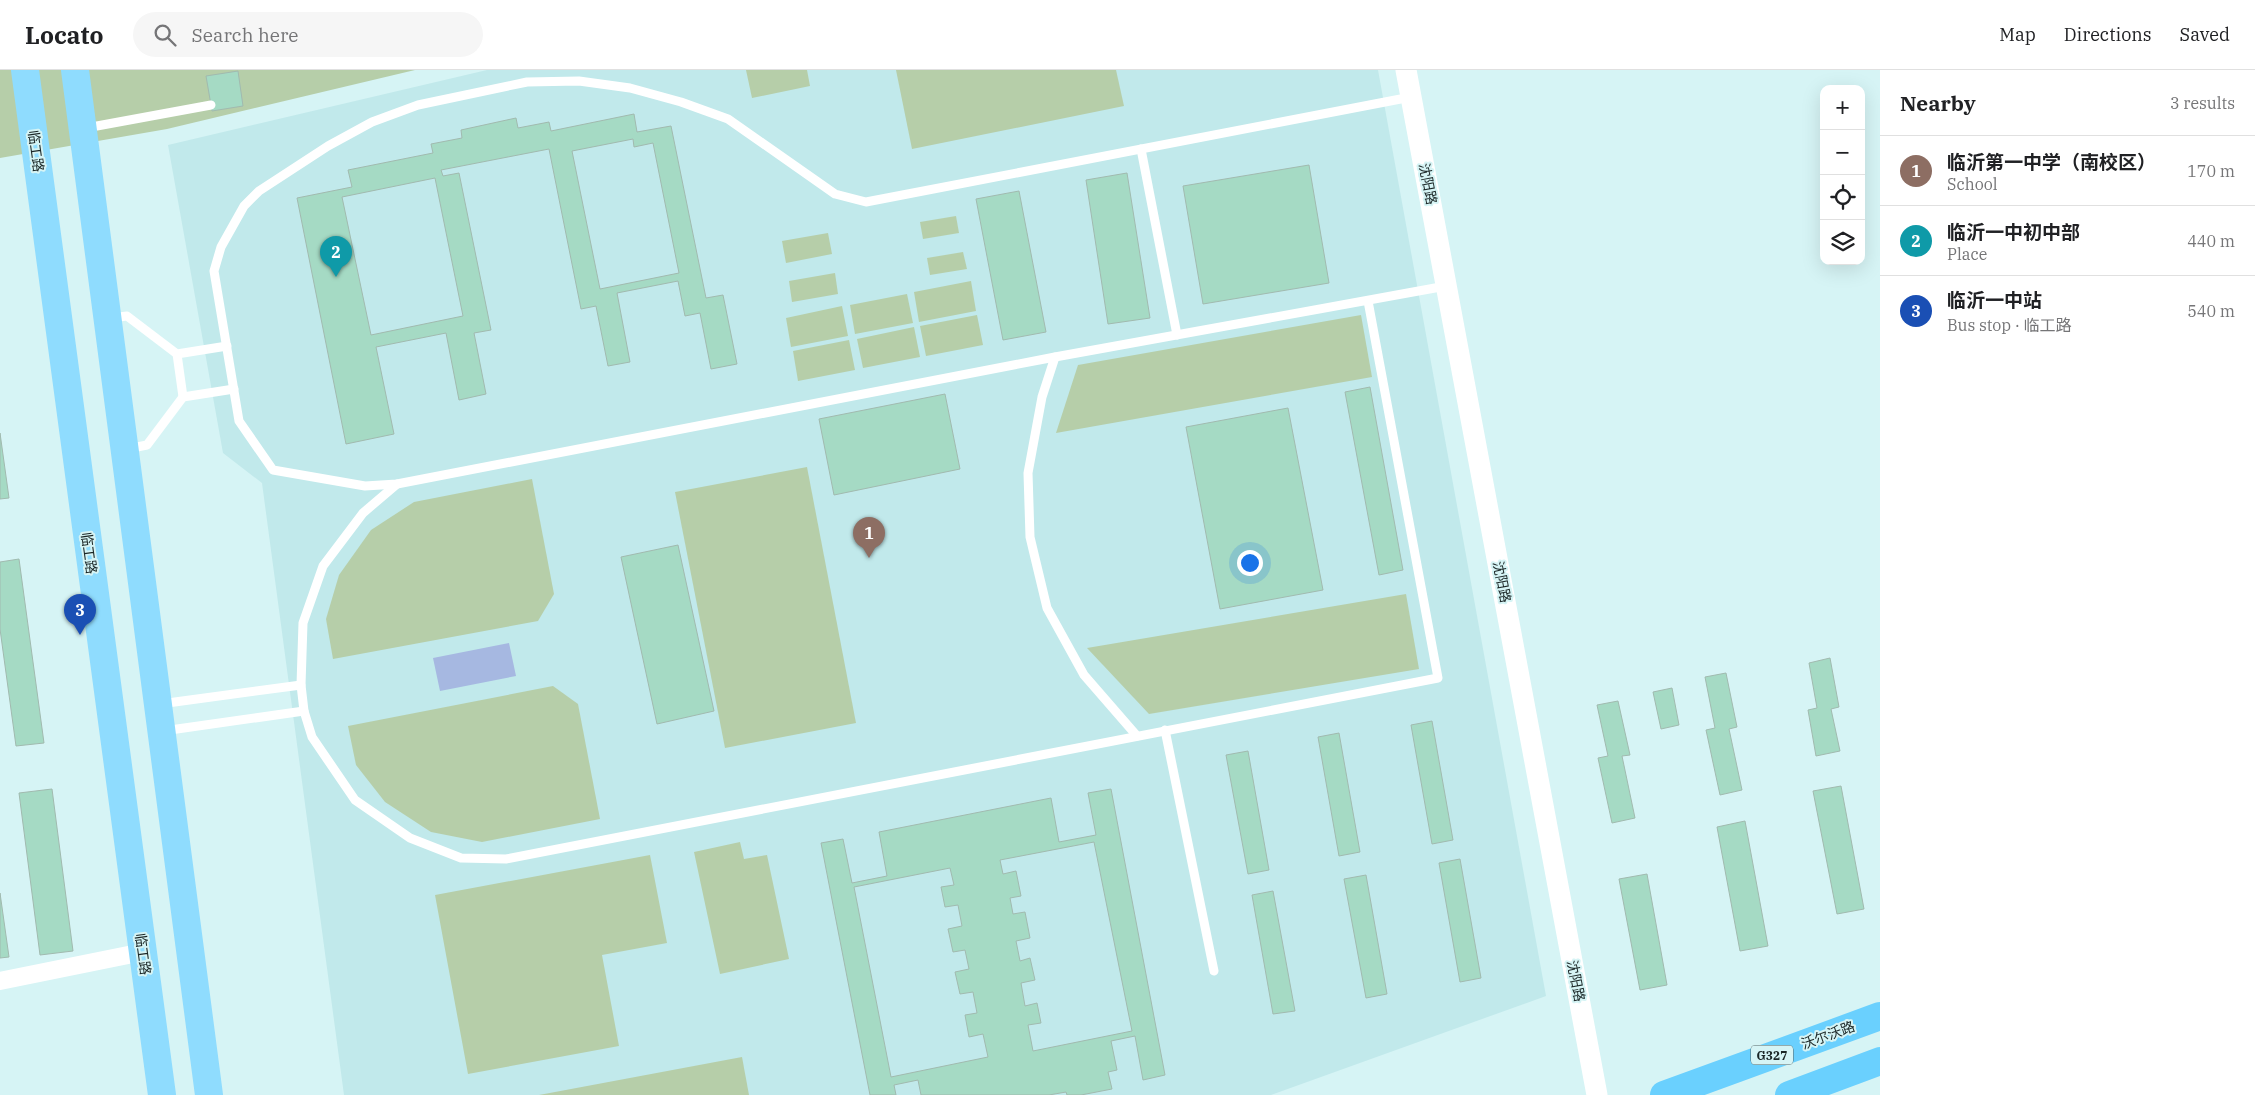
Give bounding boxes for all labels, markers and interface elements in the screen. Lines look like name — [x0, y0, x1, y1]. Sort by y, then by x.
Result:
search box — [133, 12, 483, 57]
text: Locato — [25, 19, 103, 51]
icon: search — [151, 21, 179, 49]
text: Search here — [191, 23, 299, 47]
text: Map — [1999, 23, 2036, 46]
text: Directions — [2064, 23, 2152, 46]
text: Saved — [2180, 23, 2230, 46]
map controls — [1820, 85, 1865, 265]
button: + — [1820, 85, 1865, 130]
text: Nearby — [1900, 89, 1976, 117]
text: 3 results — [2170, 93, 2235, 113]
street label: 临工路 — [24, 129, 48, 173]
button: − — [1820, 130, 1865, 175]
text: 临沂第一中学（南校区） — [1947, 150, 2156, 174]
text: 1 — [1911, 161, 1921, 181]
text: 170 m — [2187, 161, 2235, 181]
street label: 沈阳路 — [1415, 162, 1441, 206]
text: School — [1947, 174, 1998, 194]
button: locate — [1820, 175, 1865, 220]
button: layers — [1820, 220, 1865, 265]
text: 临沂一中初中部 — [1947, 220, 2080, 244]
text: 2 — [1911, 231, 1921, 251]
text: 440 m — [2187, 231, 2235, 251]
pin: 2 — [320, 236, 352, 277]
text: Place — [1947, 244, 1987, 264]
text: 临沂一中站 — [1947, 288, 2042, 312]
text: 3 — [1911, 301, 1921, 321]
text: 540 m — [2187, 301, 2235, 321]
text: Bus stop · 临工路 — [1947, 315, 2072, 335]
pin: 1 — [853, 517, 885, 558]
street label: 临工路 — [77, 531, 101, 575]
your location — [1237, 550, 1263, 576]
street label: 沈阳路 — [1489, 560, 1515, 604]
pin: 3 — [64, 594, 96, 635]
street label: 临工路 — [131, 932, 155, 976]
street label: 沈阳路 — [1563, 959, 1589, 1003]
street label: 沃尔沃路 — [1799, 1017, 1857, 1053]
road number: G327 — [1751, 1046, 1793, 1064]

